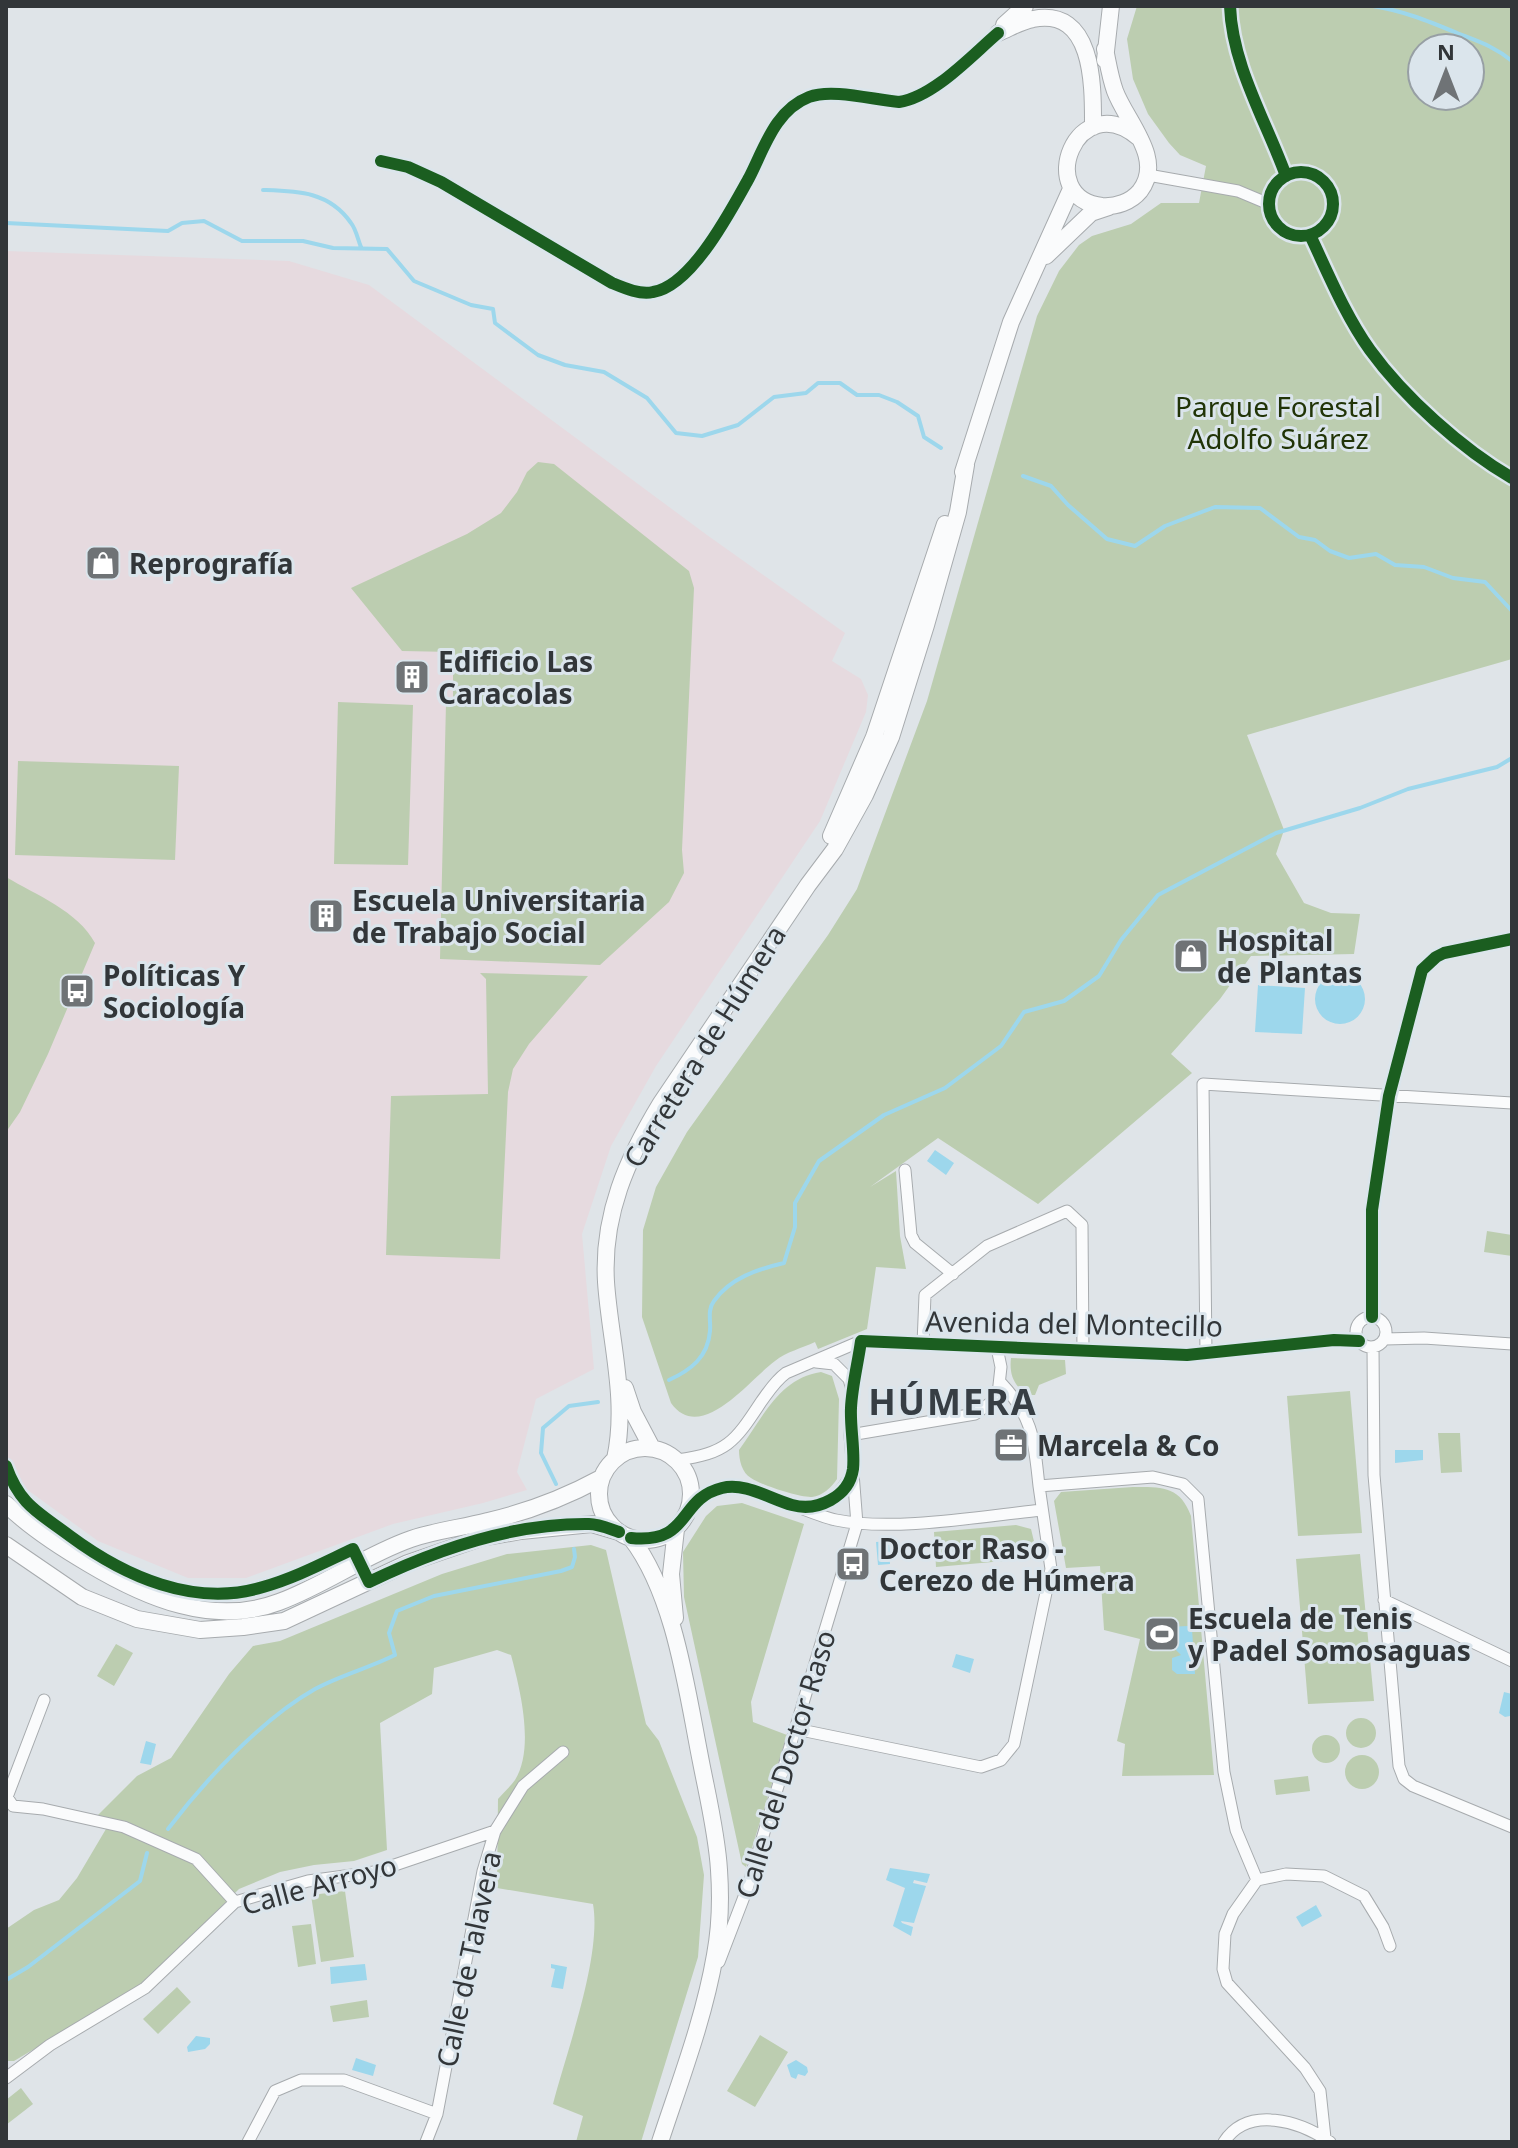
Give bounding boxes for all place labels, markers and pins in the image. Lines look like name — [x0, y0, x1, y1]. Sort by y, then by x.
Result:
shop icon: Reprografía — [84, 544, 122, 582]
place label: Reprografía — [129, 544, 294, 582]
place label: Edificio Las Caracolas — [438, 642, 593, 712]
building icon: Edificio Las Caracolas — [393, 658, 431, 696]
place label: Escuela Universitaria de Trabajo Social — [352, 881, 645, 951]
building icon: Escuela Universitaria de Trabajo Social — [307, 897, 345, 935]
place label: Hospital de Plantas — [1217, 921, 1362, 991]
shop icon: Hospital de Plantas — [1172, 937, 1210, 975]
place label: Políticas Y Sociología — [103, 956, 246, 1026]
bus stop icon: Políticas Y Sociología — [58, 972, 96, 1010]
office icon: Marcela & Co — [992, 1426, 1030, 1464]
place label: Marcela & Co — [1037, 1426, 1219, 1464]
place label: Doctor Raso - Cerezo de Húmera — [879, 1529, 1135, 1599]
bus stop icon: Doctor Raso - Cerezo de Húmera — [834, 1545, 872, 1583]
place label: Escuela de Tenis y Padel Somosaguas — [1188, 1599, 1471, 1669]
sports icon: Escuela de Tenis y Padel Somosaguas — [1143, 1615, 1181, 1653]

